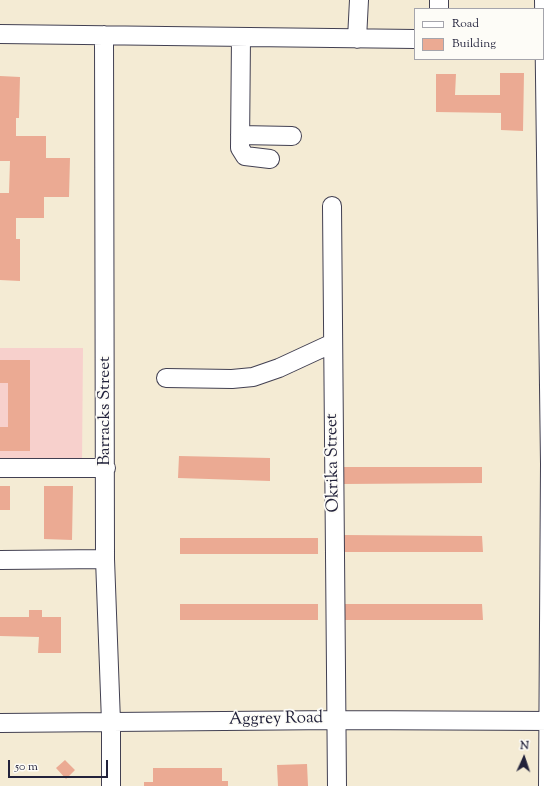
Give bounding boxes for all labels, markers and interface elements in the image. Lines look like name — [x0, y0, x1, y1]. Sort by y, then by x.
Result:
legend — [414, 8, 544, 60]
text: Road — [452, 15, 479, 33]
text: Building — [452, 35, 496, 53]
street label: Barracks Street — [96, 356, 116, 466]
street label: Okrika Street — [323, 413, 345, 513]
street label: Aggrey Road — [229, 709, 323, 731]
north arrow — [504, 738, 544, 778]
text: N — [520, 738, 529, 754]
scale bar — [10, 752, 110, 778]
text: 50 m — [15, 758, 38, 776]

